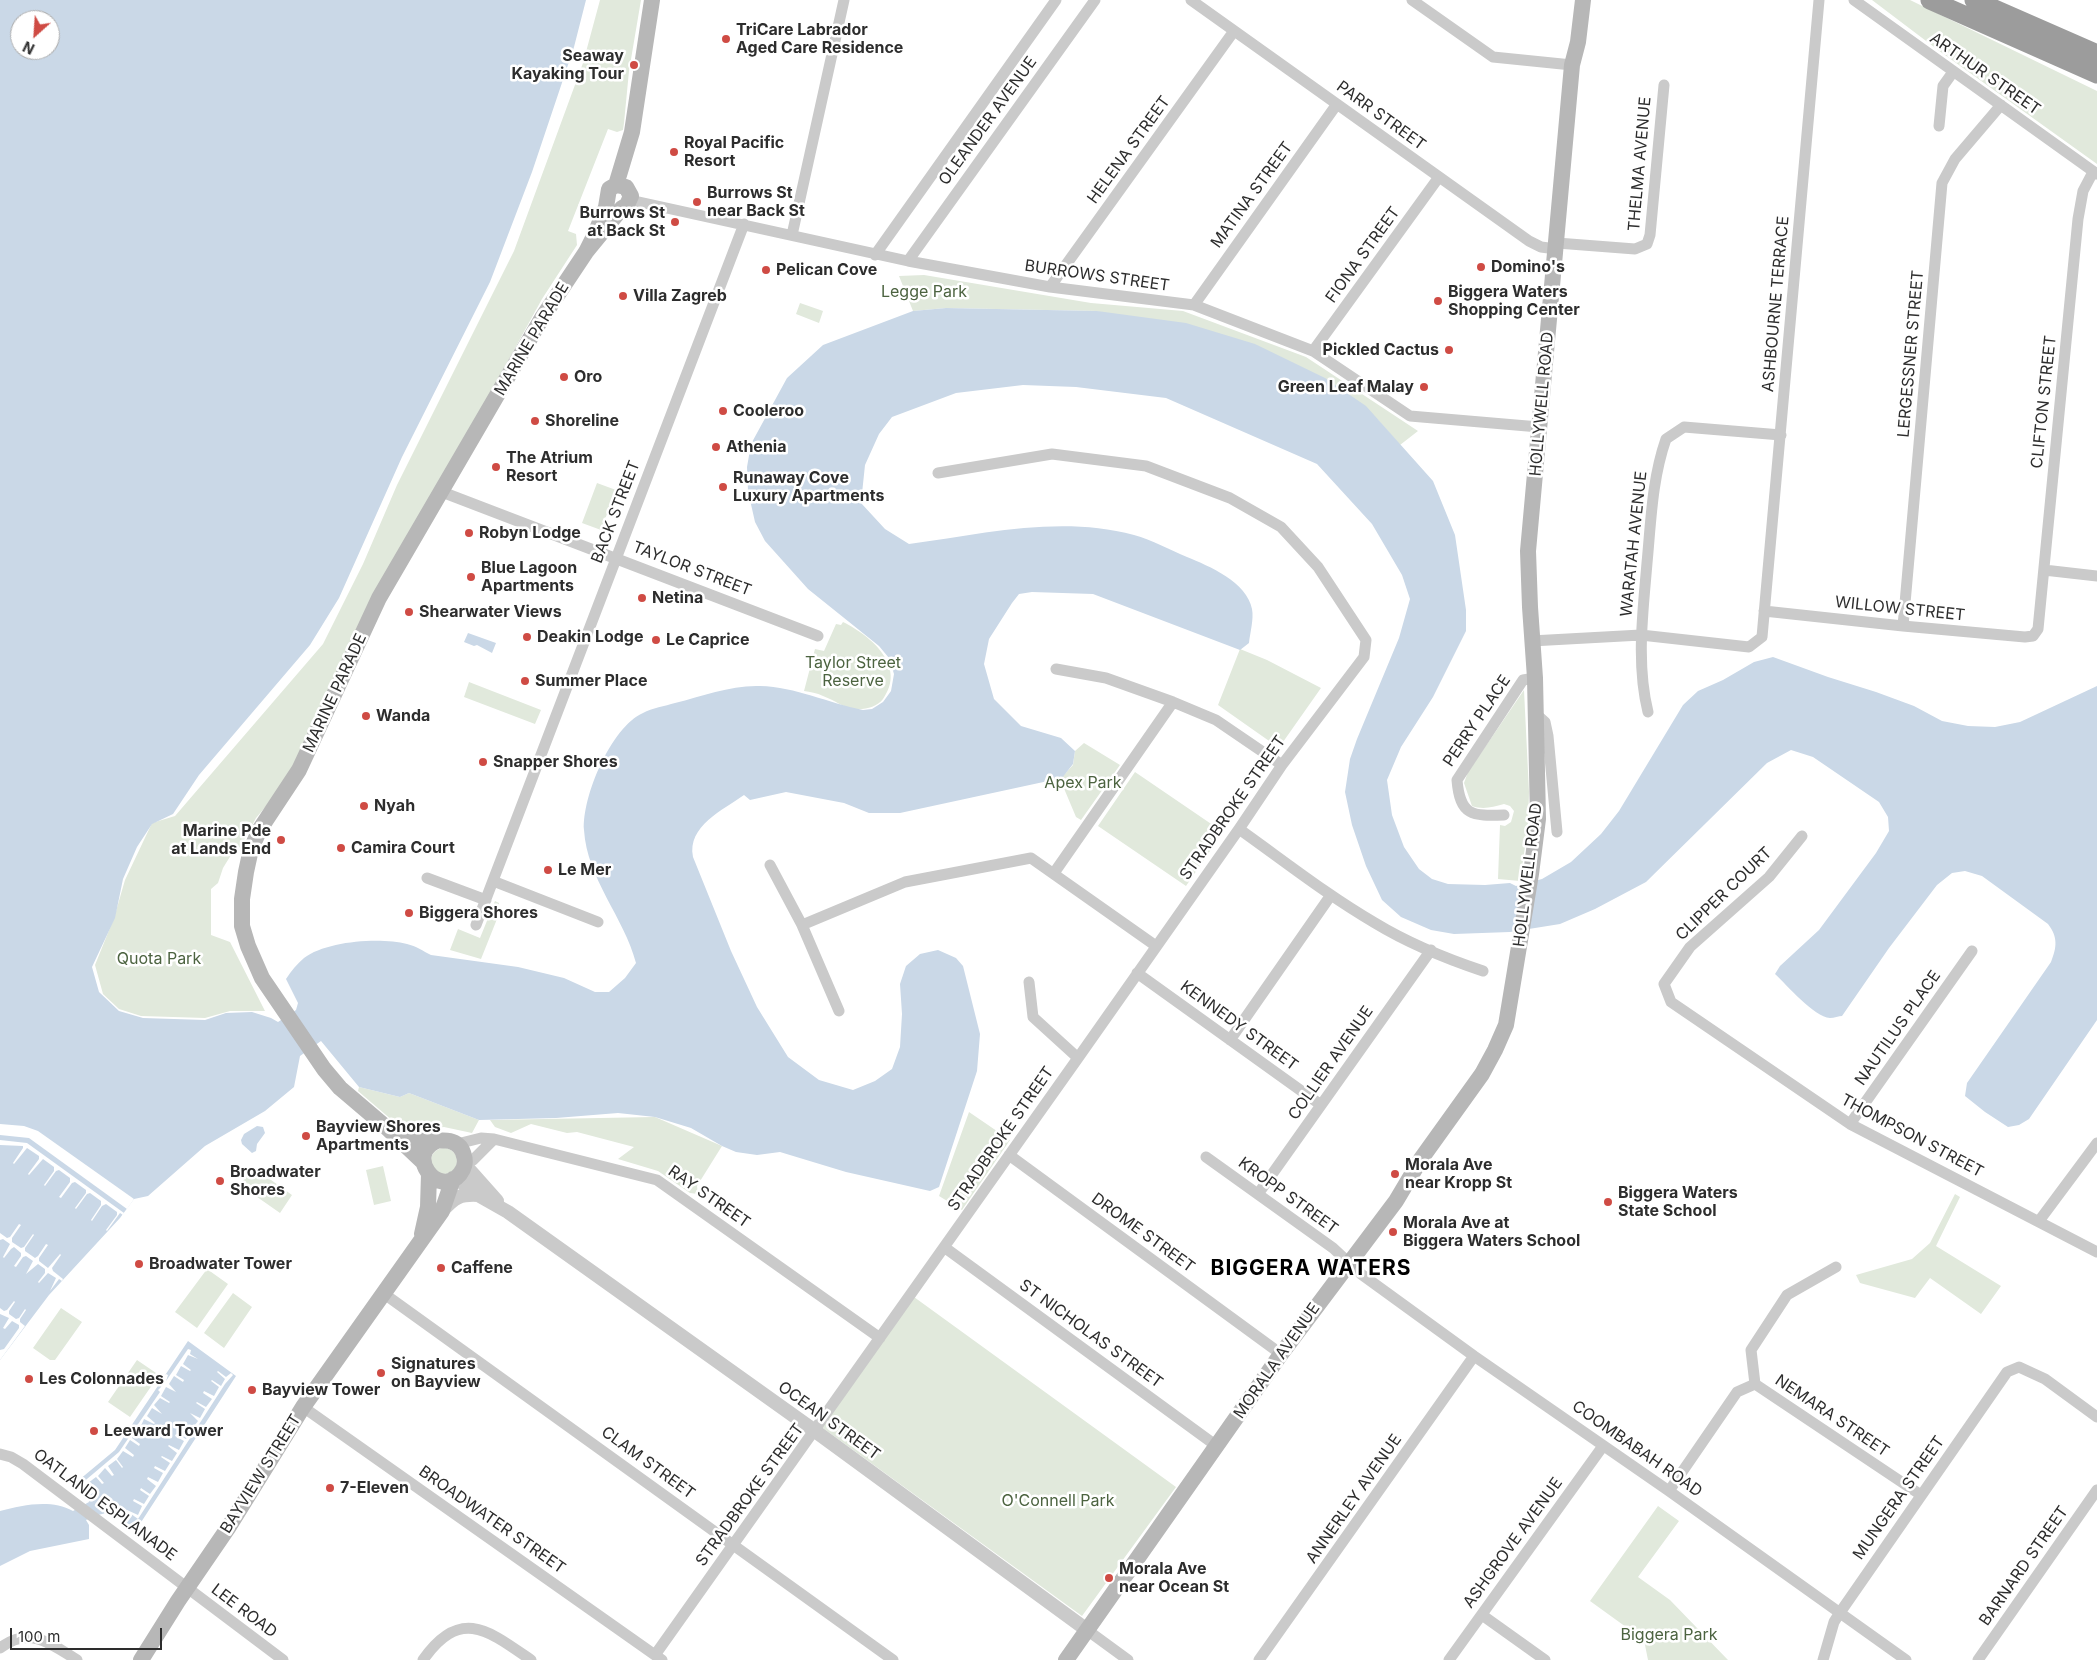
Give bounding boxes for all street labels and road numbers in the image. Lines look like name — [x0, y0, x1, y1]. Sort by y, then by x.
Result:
street label: ARTHUR STREET — [1926, 29, 2044, 119]
street label: OLEANDER AVENUE — [935, 53, 1041, 189]
street label: PARR STREET — [1333, 77, 1429, 155]
street label: HELENA STREET — [1084, 92, 1174, 208]
street label: THELMA AVENUE — [1625, 96, 1655, 232]
street label: MATINA STREET — [1207, 138, 1297, 252]
street label: FIONA STREET — [1322, 203, 1404, 307]
street label: ASHBOURNE TERRACE — [1759, 215, 1793, 393]
street label: BURROWS STREET — [1023, 256, 1171, 296]
street label: LERGESSNER STREET — [1894, 269, 1928, 439]
street label: MARINE PARADE — [491, 279, 573, 399]
street label: HOLLYWELL ROAD — [1526, 331, 1558, 477]
street label: CLIFTON STREET — [2027, 335, 2061, 469]
street label: BACK STREET — [588, 458, 644, 566]
street label: WARATAH AVENUE — [1617, 470, 1651, 618]
street label: TAYLOR STREET — [630, 538, 754, 600]
street label: WILLOW STREET — [1834, 593, 1966, 625]
street label: MARINE PARADE — [299, 631, 371, 755]
street label: PERRY PLACE — [1439, 671, 1515, 771]
street label: STRADBROKE STREET — [1176, 732, 1290, 884]
street label: HOLLYWELL ROAD — [1510, 802, 1546, 948]
street label: CLIPPER COURT — [1672, 843, 1776, 945]
street label: NAUTILUS PLACE — [1851, 967, 1945, 1089]
street label: KENNEDY STREET — [1176, 977, 1302, 1075]
street label: COLLIER AVENUE — [1284, 1002, 1378, 1124]
street label: STRADBROKE STREET — [944, 1063, 1058, 1215]
street label: THOMPSON STREET — [1837, 1090, 1987, 1182]
street label: KROPP STREET — [1234, 1153, 1342, 1239]
street label: RAY STREET — [664, 1162, 754, 1232]
street label: DROME STREET — [1088, 1189, 1198, 1277]
street label: ST NICHOLAS STREET — [1016, 1276, 1166, 1392]
street label: MORALA AVENUE — [1230, 1299, 1324, 1423]
street label: NEMARA STREET — [1771, 1371, 1893, 1461]
street label: OCEAN STREET — [774, 1378, 884, 1464]
street label: COOMBABAH ROAD — [1568, 1397, 1706, 1501]
street label: BAYVIEW STREET — [217, 1411, 305, 1537]
street label: STRADBROKE STREET — [692, 1420, 808, 1570]
street label: CLAM STREET — [597, 1423, 699, 1503]
street label: ANNERLEY AVENUE — [1302, 1431, 1406, 1567]
street label: MUNGERA STREET — [1849, 1433, 1949, 1563]
street label: OATLAND ESPLANADE — [30, 1445, 180, 1565]
street label: BROADWATER STREET — [415, 1462, 569, 1578]
street label: ASHGROVE AVENUE — [1459, 1474, 1567, 1612]
street label: BARNARD STREET — [1975, 1502, 2073, 1630]
street label: LEE ROAD — [207, 1580, 281, 1642]

